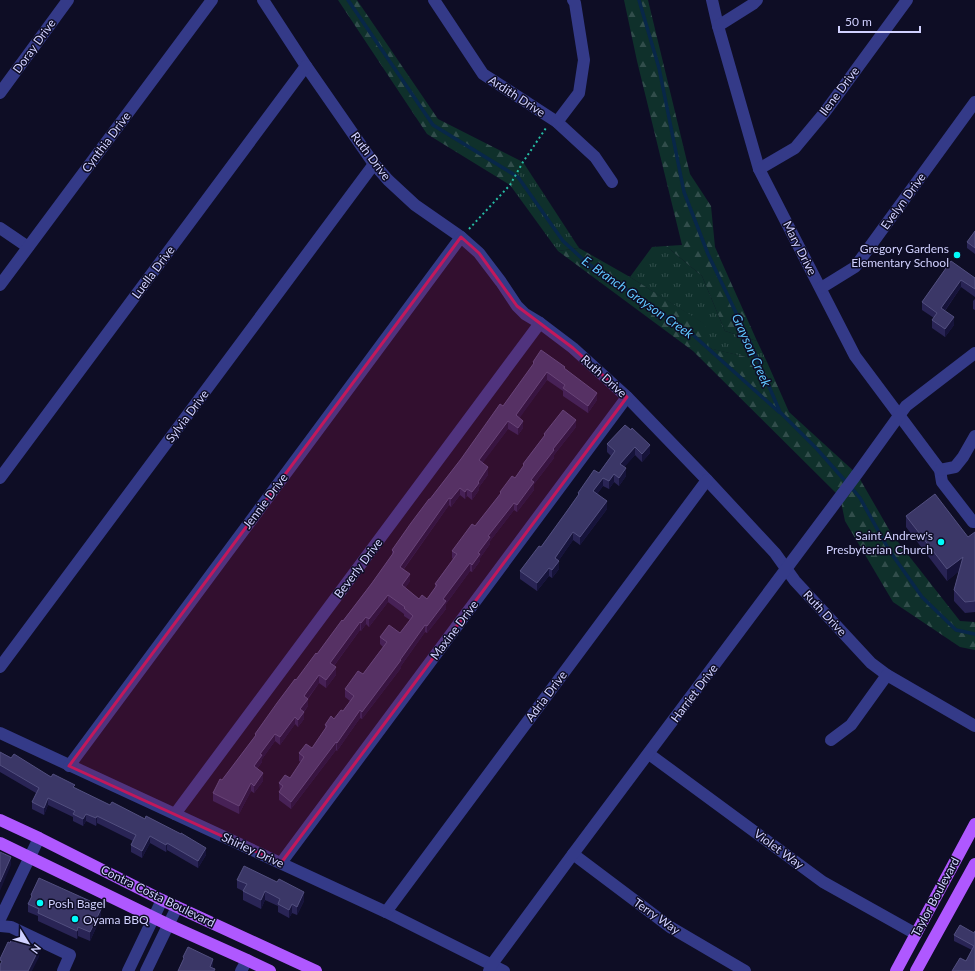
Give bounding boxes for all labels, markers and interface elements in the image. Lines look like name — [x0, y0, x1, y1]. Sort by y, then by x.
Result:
scale bar — [839, 8, 920, 34]
text: 50 m — [845, 14, 872, 29]
street label: Doray Drive — [9, 16, 59, 76]
street label: Ilene Drive — [816, 64, 862, 118]
street label: Ardith Drive — [486, 72, 548, 120]
street label: Cynthia Drive — [78, 109, 134, 175]
street label: Ruth Drive — [348, 129, 394, 183]
street label: Evelyn Drive — [877, 170, 929, 232]
street label: Mary Drive — [780, 218, 820, 278]
place label: Gregory Gardens Elementary School — [851, 241, 949, 270]
street label: Luella Drive — [128, 243, 178, 301]
marker: Gregory Gardens Elementary School — [952, 250, 962, 260]
water label: E. Branch Grayson Creek — [579, 252, 698, 342]
water label: Grayson Creek — [729, 311, 776, 390]
street label: Ruth Drive — [578, 351, 630, 401]
street label: Sylvia Drive — [162, 387, 212, 445]
street label: Jennie Drive — [239, 470, 291, 532]
place label: Saint Andrew's Presbyterian Church — [826, 528, 933, 557]
street label: Beverly Drive — [331, 535, 385, 601]
marker: Saint Andrew's Presbyterian Church — [936, 537, 946, 547]
street label: Ruth Drive — [800, 587, 850, 639]
street label: Maxine Drive — [427, 597, 481, 663]
street label: Harriet Drive — [667, 661, 721, 725]
street label: Adria Drive — [522, 668, 570, 724]
street label: Violet Way — [751, 826, 807, 873]
street label: Shirley Drive — [219, 829, 287, 871]
street label: Taylor Boulevard — [908, 855, 962, 939]
street label: Contra Costa Boulevard — [98, 862, 218, 930]
street label: Terry Way — [631, 895, 684, 938]
place label: Posh Bagel — [48, 896, 106, 911]
marker: Posh Bagel — [35, 898, 45, 908]
place label: Oyama BBQ — [83, 912, 149, 927]
marker: Oyama BBQ — [70, 914, 80, 924]
north arrow — [8, 923, 48, 963]
text: N — [29, 942, 44, 957]

